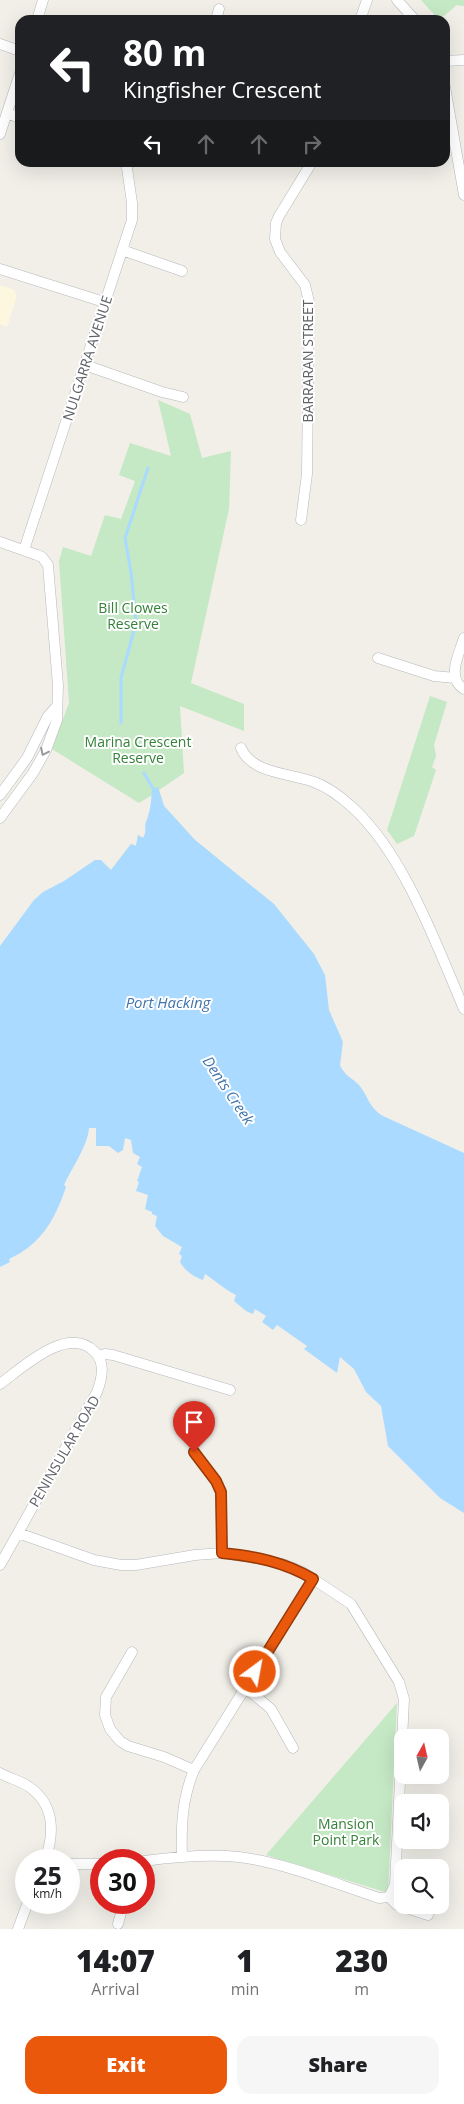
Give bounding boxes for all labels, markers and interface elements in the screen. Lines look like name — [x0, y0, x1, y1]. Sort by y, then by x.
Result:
text: 80 m — [123, 29, 206, 76]
icon: left — [40, 35, 105, 100]
text: Kingfisher Crescent — [123, 74, 321, 104]
icon: left — [139, 130, 167, 158]
icon: ahead — [192, 130, 220, 158]
icon: ahead — [245, 130, 273, 158]
icon: right — [298, 130, 326, 158]
street label: NULGARRA AVENUE — [58, 293, 116, 423]
street label: BARRARAN STREET — [298, 299, 317, 423]
park label: Bill Clowes Reserve — [98, 598, 168, 633]
park label: Marina Crescent Reserve — [85, 732, 191, 767]
one-way arrow — [40, 747, 50, 756]
water label: Port Hacking — [126, 992, 212, 1012]
water label: Dents Creek — [199, 1052, 260, 1129]
street label: PENINSULAR ROAD — [24, 1392, 104, 1510]
pin — [173, 1401, 215, 1452]
icon: arrive — [180, 1408, 208, 1436]
position arrow — [228, 1645, 280, 1697]
north arrow — [394, 1729, 449, 1784]
map controls — [394, 1729, 449, 1914]
button: sound — [394, 1794, 449, 1849]
park label: Mansion Point Park — [313, 1814, 380, 1849]
speed limit sign: 30 — [90, 1849, 155, 1914]
text: 25 — [33, 1858, 62, 1892]
button: search — [394, 1859, 449, 1914]
text: km/h — [33, 1885, 62, 1902]
text: 14:07 — [76, 1940, 155, 1981]
text: 1 — [236, 1940, 254, 1981]
text: 230 — [335, 1940, 388, 1981]
text: Arrival — [91, 1978, 139, 2000]
text: min — [231, 1978, 259, 2000]
text: m — [354, 1978, 369, 2000]
button: Exit — [25, 2036, 227, 2094]
button: Share — [237, 2036, 439, 2094]

